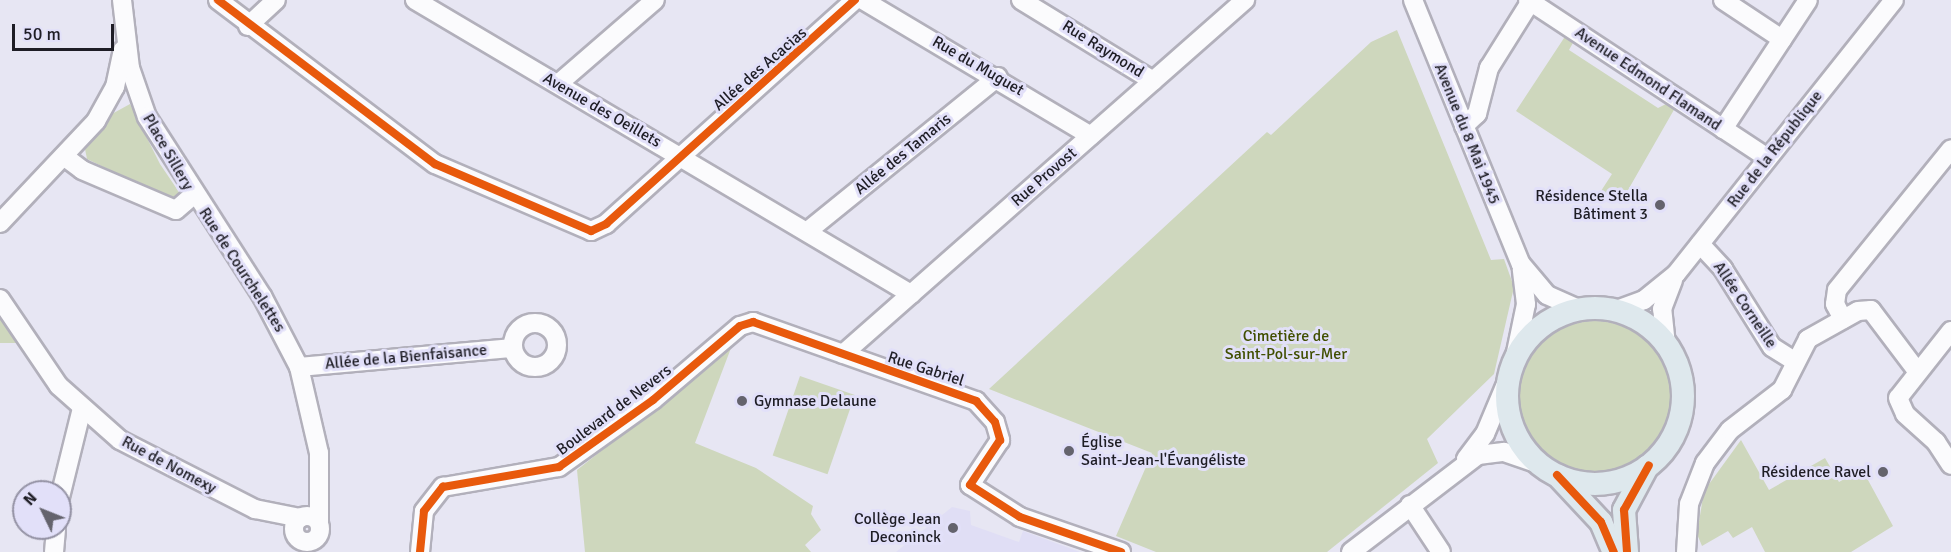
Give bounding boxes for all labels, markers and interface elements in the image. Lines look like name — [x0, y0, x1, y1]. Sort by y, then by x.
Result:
scale bar — [15, 12, 117, 50]
street label: Rue Raymond — [1059, 16, 1147, 82]
text: 50 m — [23, 23, 61, 45]
street label: Allée des Acacias — [709, 23, 811, 115]
street label: Avenue Edmond Flamand — [1571, 23, 1725, 135]
street label: Rue du Muguet — [929, 32, 1027, 100]
street label: Avenue du 8 Mai 1945 — [1430, 61, 1504, 207]
street label: Avenue des Oeillets — [540, 68, 664, 152]
street label: Rue de la République — [1723, 87, 1827, 211]
street label: Allée des Tamaris — [851, 109, 955, 199]
street label: Place Sillery — [138, 110, 198, 194]
street label: Rue Provost — [1007, 143, 1081, 211]
place label: Résidence Stella Bâtiment 3 — [1535, 186, 1648, 224]
marker: Résidence Stella Bâtiment 3 — [1653, 198, 1667, 212]
street label: Rue de Courchelettes — [195, 204, 289, 336]
street label: Allée Corneille — [1709, 258, 1781, 352]
park label: Cimetière de Saint-Pol-sur-Mer — [1225, 326, 1347, 364]
street label: Allée de la Bienfaisance — [324, 340, 488, 374]
street label: Rue Gabriel — [885, 348, 967, 390]
street label: Boulevard de Nevers — [553, 361, 675, 459]
place label: Gymnase Delaune — [754, 391, 876, 411]
marker: Gymnase Delaune — [735, 394, 749, 408]
street label: Rue de Nomexy — [118, 432, 220, 498]
place label: Église Saint-Jean-l'Évangéliste — [1081, 432, 1246, 470]
marker: Église Saint-Jean-l'Évangéliste — [1062, 444, 1076, 458]
place label: Résidence Ravel — [1761, 462, 1871, 482]
marker: Résidence Ravel — [1876, 465, 1890, 479]
north arrow — [12, 480, 72, 540]
text: N — [19, 488, 41, 510]
place label: Collège Jean Deconinck — [854, 509, 941, 547]
marker: Collège Jean Deconinck — [946, 521, 960, 535]

